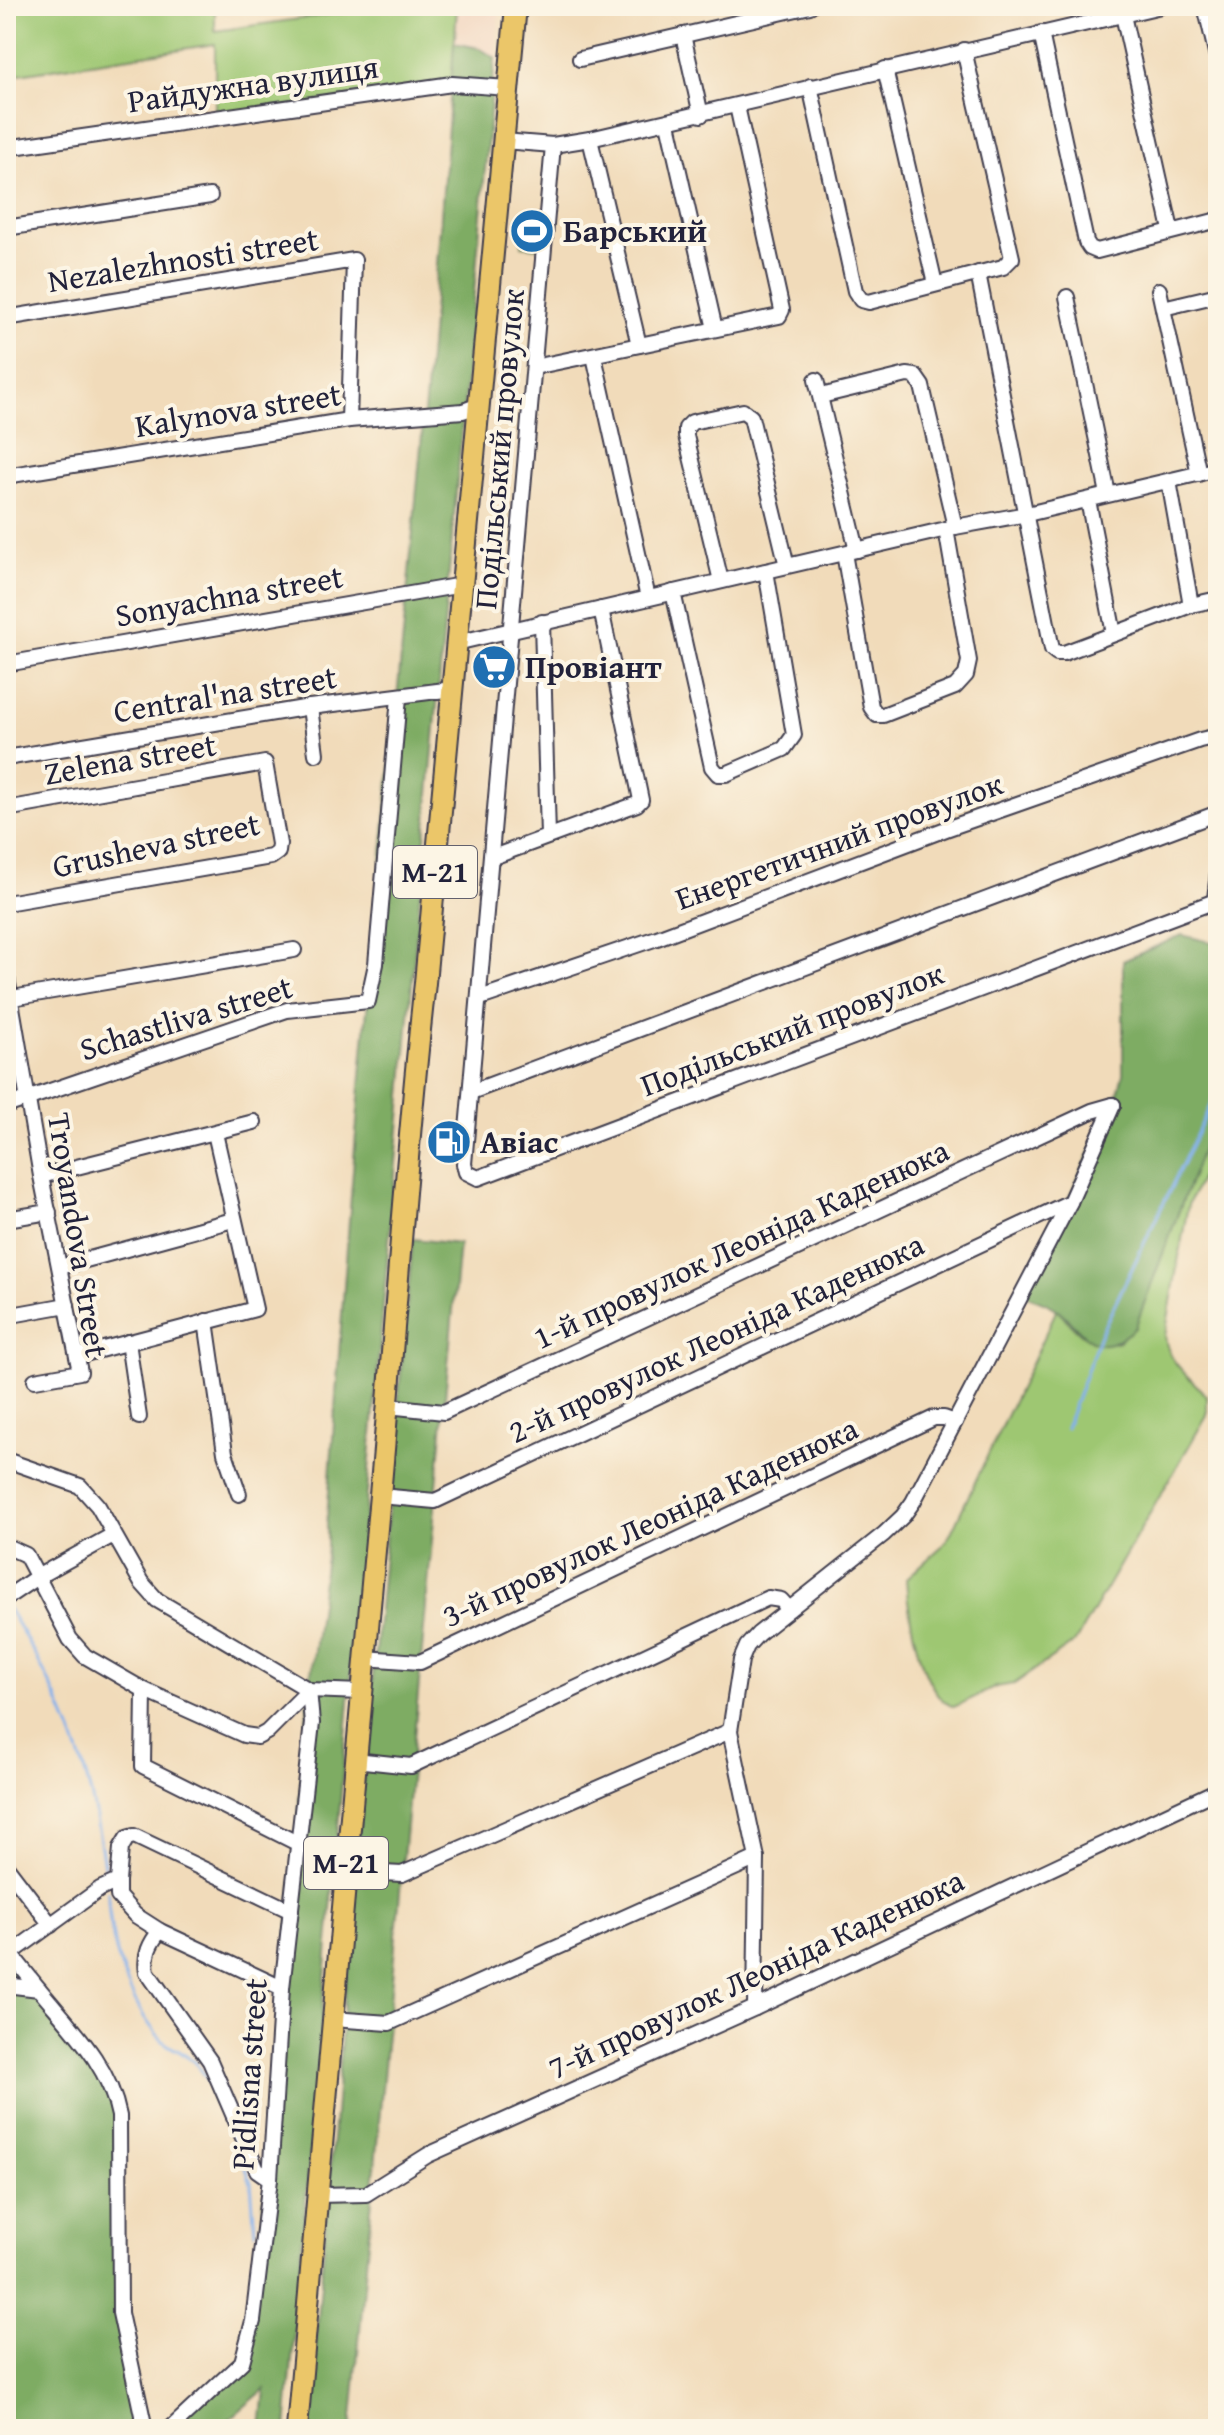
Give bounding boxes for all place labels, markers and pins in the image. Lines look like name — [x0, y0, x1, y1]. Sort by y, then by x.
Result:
sports icon: Барський — [508, 207, 556, 255]
place label: Барський — [563, 207, 707, 254]
supermarket icon: Провіант — [470, 643, 518, 691]
place label: Провіант — [525, 643, 663, 690]
fuel station icon: Авіас — [425, 1118, 473, 1166]
place label: Авіас — [480, 1118, 559, 1165]

